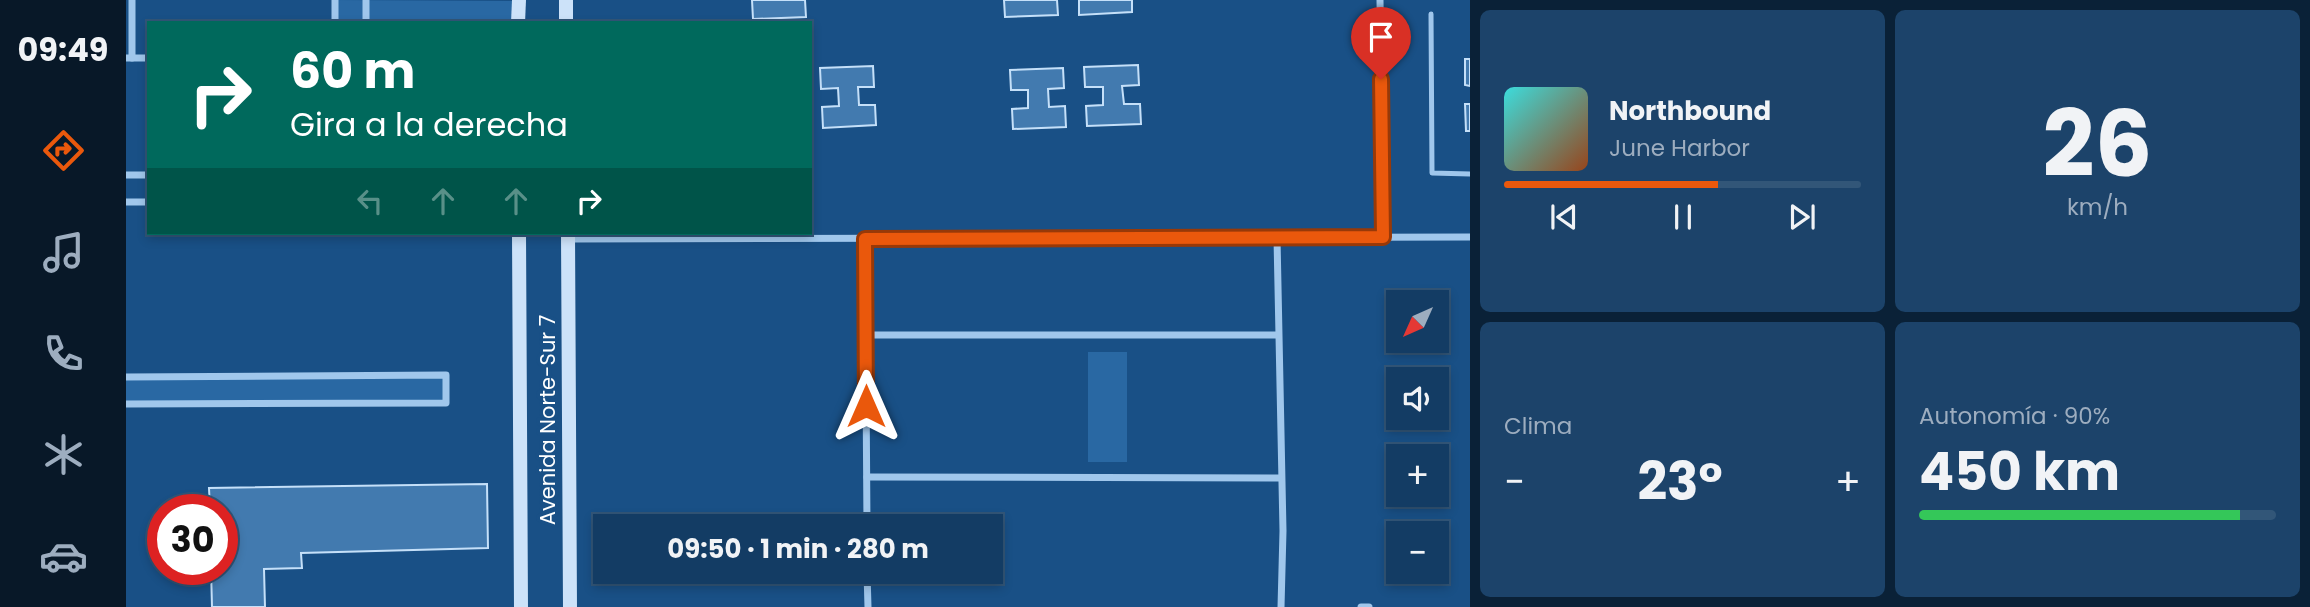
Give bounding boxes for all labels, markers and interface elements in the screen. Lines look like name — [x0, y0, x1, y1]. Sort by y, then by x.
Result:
pin — [1351, 7, 1411, 79]
icon: arrive — [1362, 18, 1400, 56]
text: 09:49 — [18, 27, 108, 72]
text: 60 m — [290, 37, 415, 105]
icon: right — [175, 49, 266, 140]
text: 26 — [2043, 80, 2152, 208]
text: Northbound — [1609, 93, 1771, 129]
text: Gira a la derecha — [290, 102, 568, 147]
icon: directions — [39, 126, 88, 175]
text: June Harbor — [1609, 132, 1750, 164]
icon: left — [351, 182, 389, 220]
icon: ahead — [424, 182, 462, 220]
icon: ahead — [497, 182, 535, 220]
icon: right — [570, 182, 608, 220]
text: km/h — [2067, 191, 2128, 223]
icon: previous — [1545, 198, 1583, 236]
icon: pause — [1664, 198, 1702, 236]
icon: next — [1783, 198, 1821, 236]
icon: music — [39, 228, 88, 277]
north arrow — [1386, 290, 1449, 354]
map controls — [1386, 290, 1449, 584]
street label: Avenida Norte-Sur 7 — [533, 315, 562, 525]
icon: phone — [39, 329, 88, 378]
button: sound — [1386, 367, 1449, 430]
position arrow — [829, 369, 903, 443]
text: Autonomía · 90% — [1919, 400, 2110, 432]
text: Clima — [1504, 410, 1572, 442]
icon: climate — [39, 430, 88, 479]
text: 450 km — [1919, 435, 2120, 508]
button: + — [1386, 444, 1449, 507]
text: 23° — [1637, 445, 1723, 518]
text: − — [1504, 455, 1525, 508]
text: + — [1835, 455, 1861, 508]
speed limit sign: 30 — [147, 494, 238, 585]
button: − — [1386, 521, 1449, 584]
text: 09:50 · 1 min · 280 m — [667, 531, 929, 567]
icon: car — [39, 532, 88, 581]

